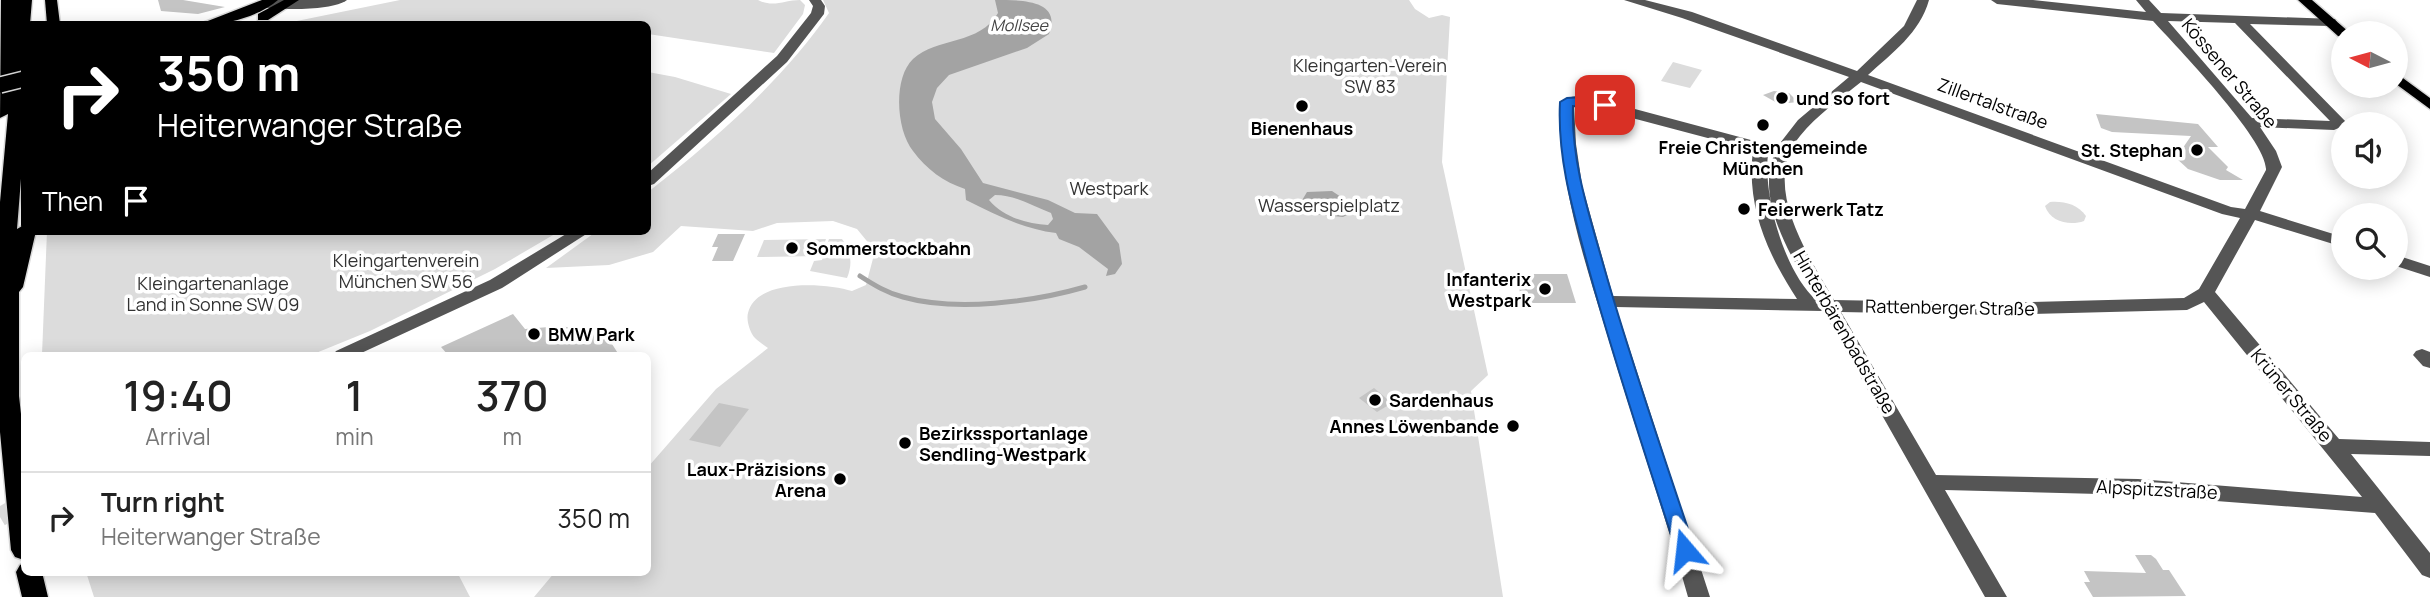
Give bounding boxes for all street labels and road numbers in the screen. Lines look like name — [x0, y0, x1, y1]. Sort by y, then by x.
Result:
street label: Kössener Straße — [2177, 13, 2283, 133]
street label: Zillertalstraße — [1934, 72, 2052, 134]
street label: Hinterbärenbadstraße — [1789, 246, 1901, 418]
street label: Rattenberger Straße — [1865, 294, 2035, 320]
street label: Krüner Straße — [2246, 343, 2338, 447]
street label: Alpspitzstraße — [2096, 474, 2218, 504]

